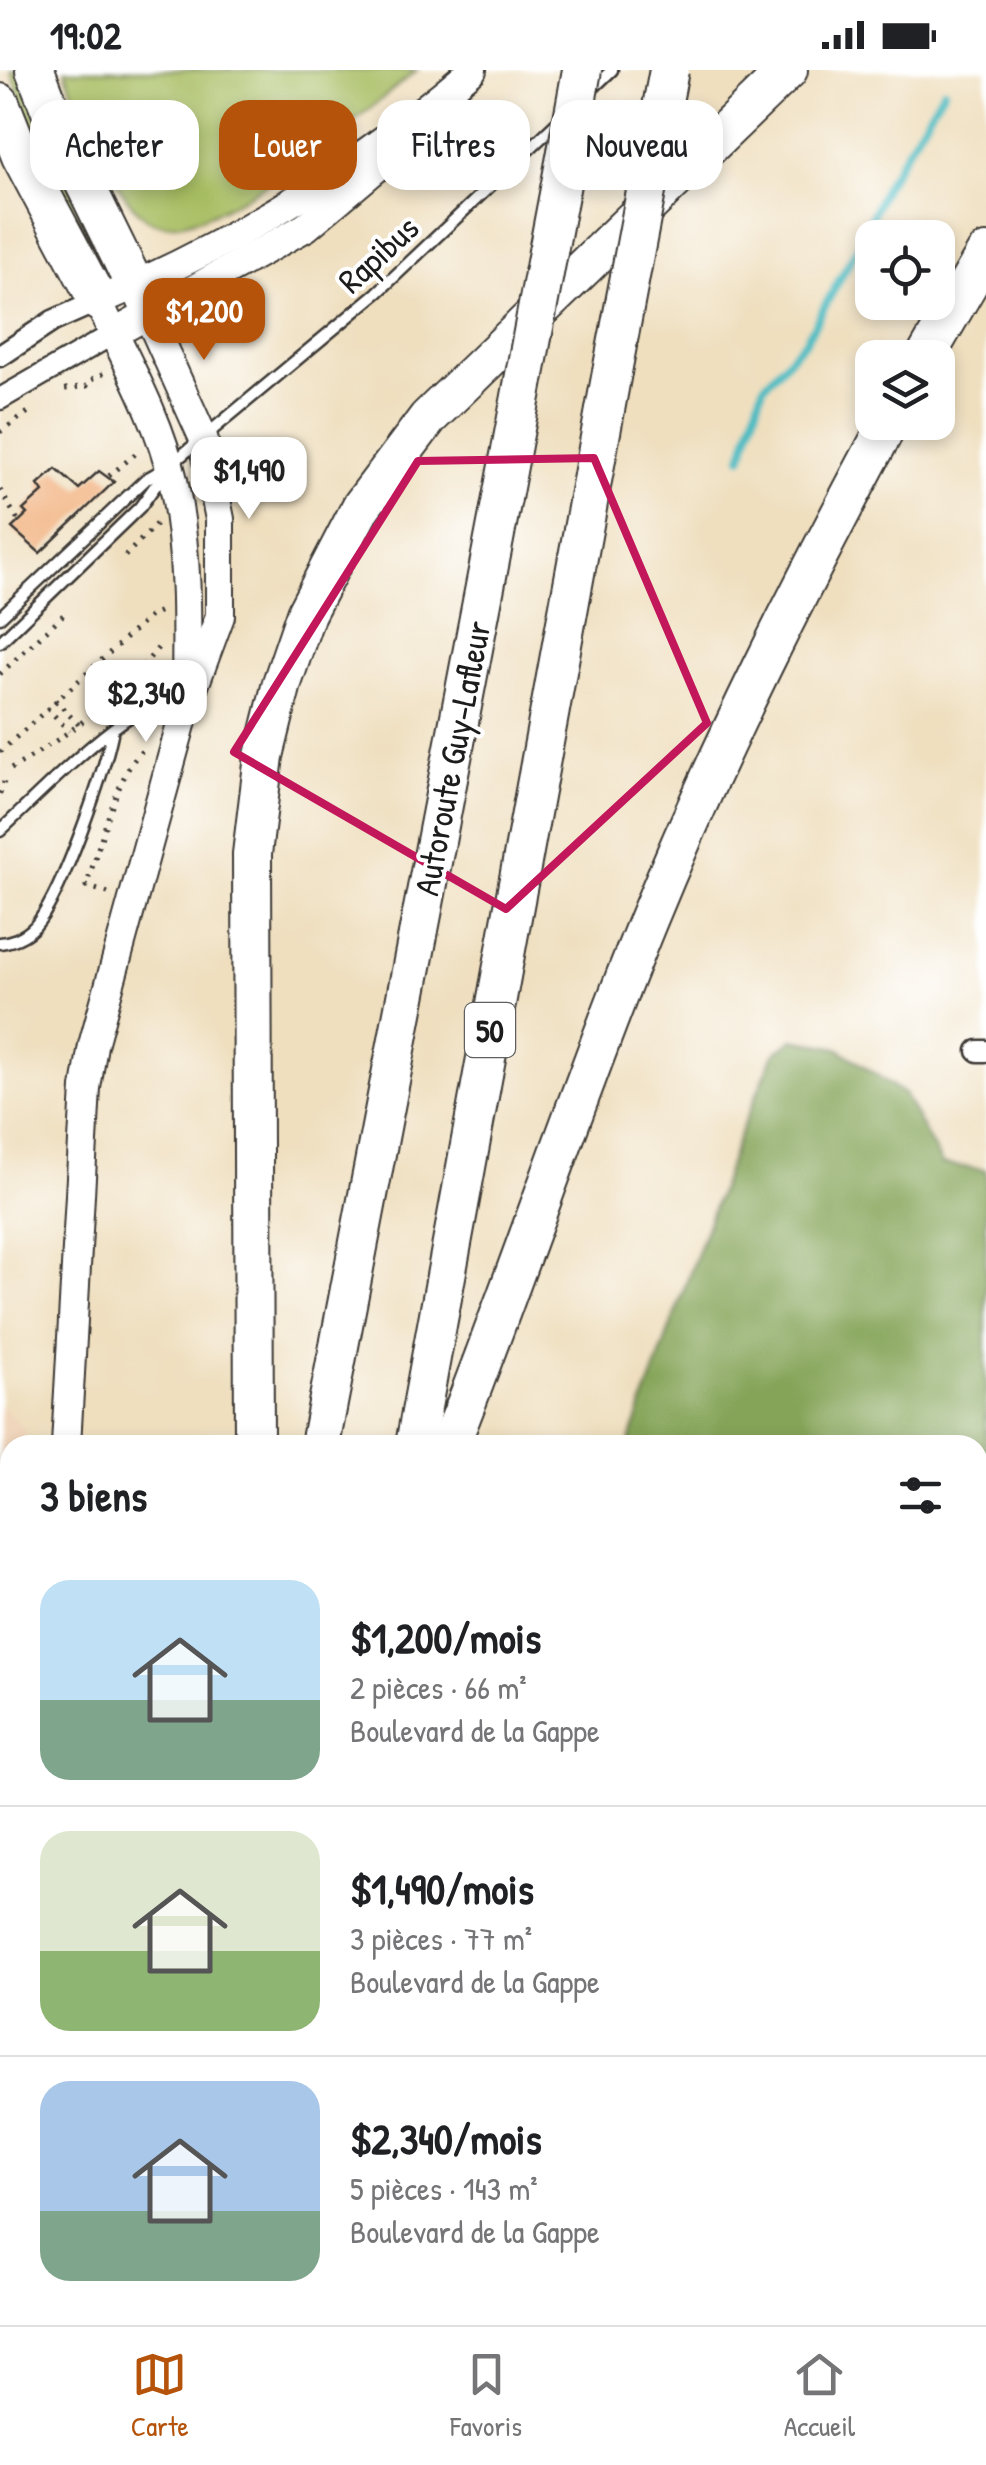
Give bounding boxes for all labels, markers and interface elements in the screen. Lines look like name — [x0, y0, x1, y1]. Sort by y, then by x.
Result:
text: 19:02 — [50, 9, 121, 61]
chip: Acheter — [30, 100, 199, 190]
chip: Louer — [219, 100, 357, 190]
chip: Filtres — [377, 100, 530, 190]
chip: Nouveau — [550, 100, 723, 190]
street label: Rapibus — [327, 205, 429, 303]
map controls — [855, 220, 955, 440]
button: locate — [855, 220, 955, 320]
pin: $1,200 — [123, 278, 285, 363]
text: $1,200 — [165, 289, 243, 332]
button: layers — [855, 340, 955, 440]
pin: $1,490 — [168, 437, 330, 522]
text: $1,490 — [213, 448, 285, 491]
street label: Autoroute Guy-Lafleur — [402, 617, 502, 899]
pin: $2,340 — [65, 660, 227, 745]
text: $2,340 — [107, 671, 185, 714]
road number: 50 — [465, 1003, 515, 1057]
text: 3 biens — [40, 1467, 147, 1524]
icon: filters — [893, 1468, 948, 1523]
text: $1,200/mois — [350, 1609, 541, 1666]
icon: home — [120, 1620, 240, 1740]
text: 2 pièces · 66 m² — [350, 1666, 527, 1709]
text: Boulevard de la Gappe — [350, 1709, 600, 1752]
text: $1,490/mois — [350, 1860, 534, 1917]
icon: home — [120, 1871, 240, 1991]
text: 3 pièces · 77 m² — [350, 1917, 532, 1960]
text: Boulevard de la Gappe — [350, 1960, 600, 2003]
text: $2,340/mois — [350, 2110, 542, 2167]
icon: home — [120, 2121, 240, 2241]
text: 5 pièces · 143 m² — [350, 2167, 538, 2210]
text: Boulevard de la Gappe — [350, 2210, 600, 2253]
tab: Carte — [131, 2347, 189, 2445]
tab: Favoris — [450, 2347, 522, 2445]
tab: Accueil — [784, 2347, 855, 2445]

